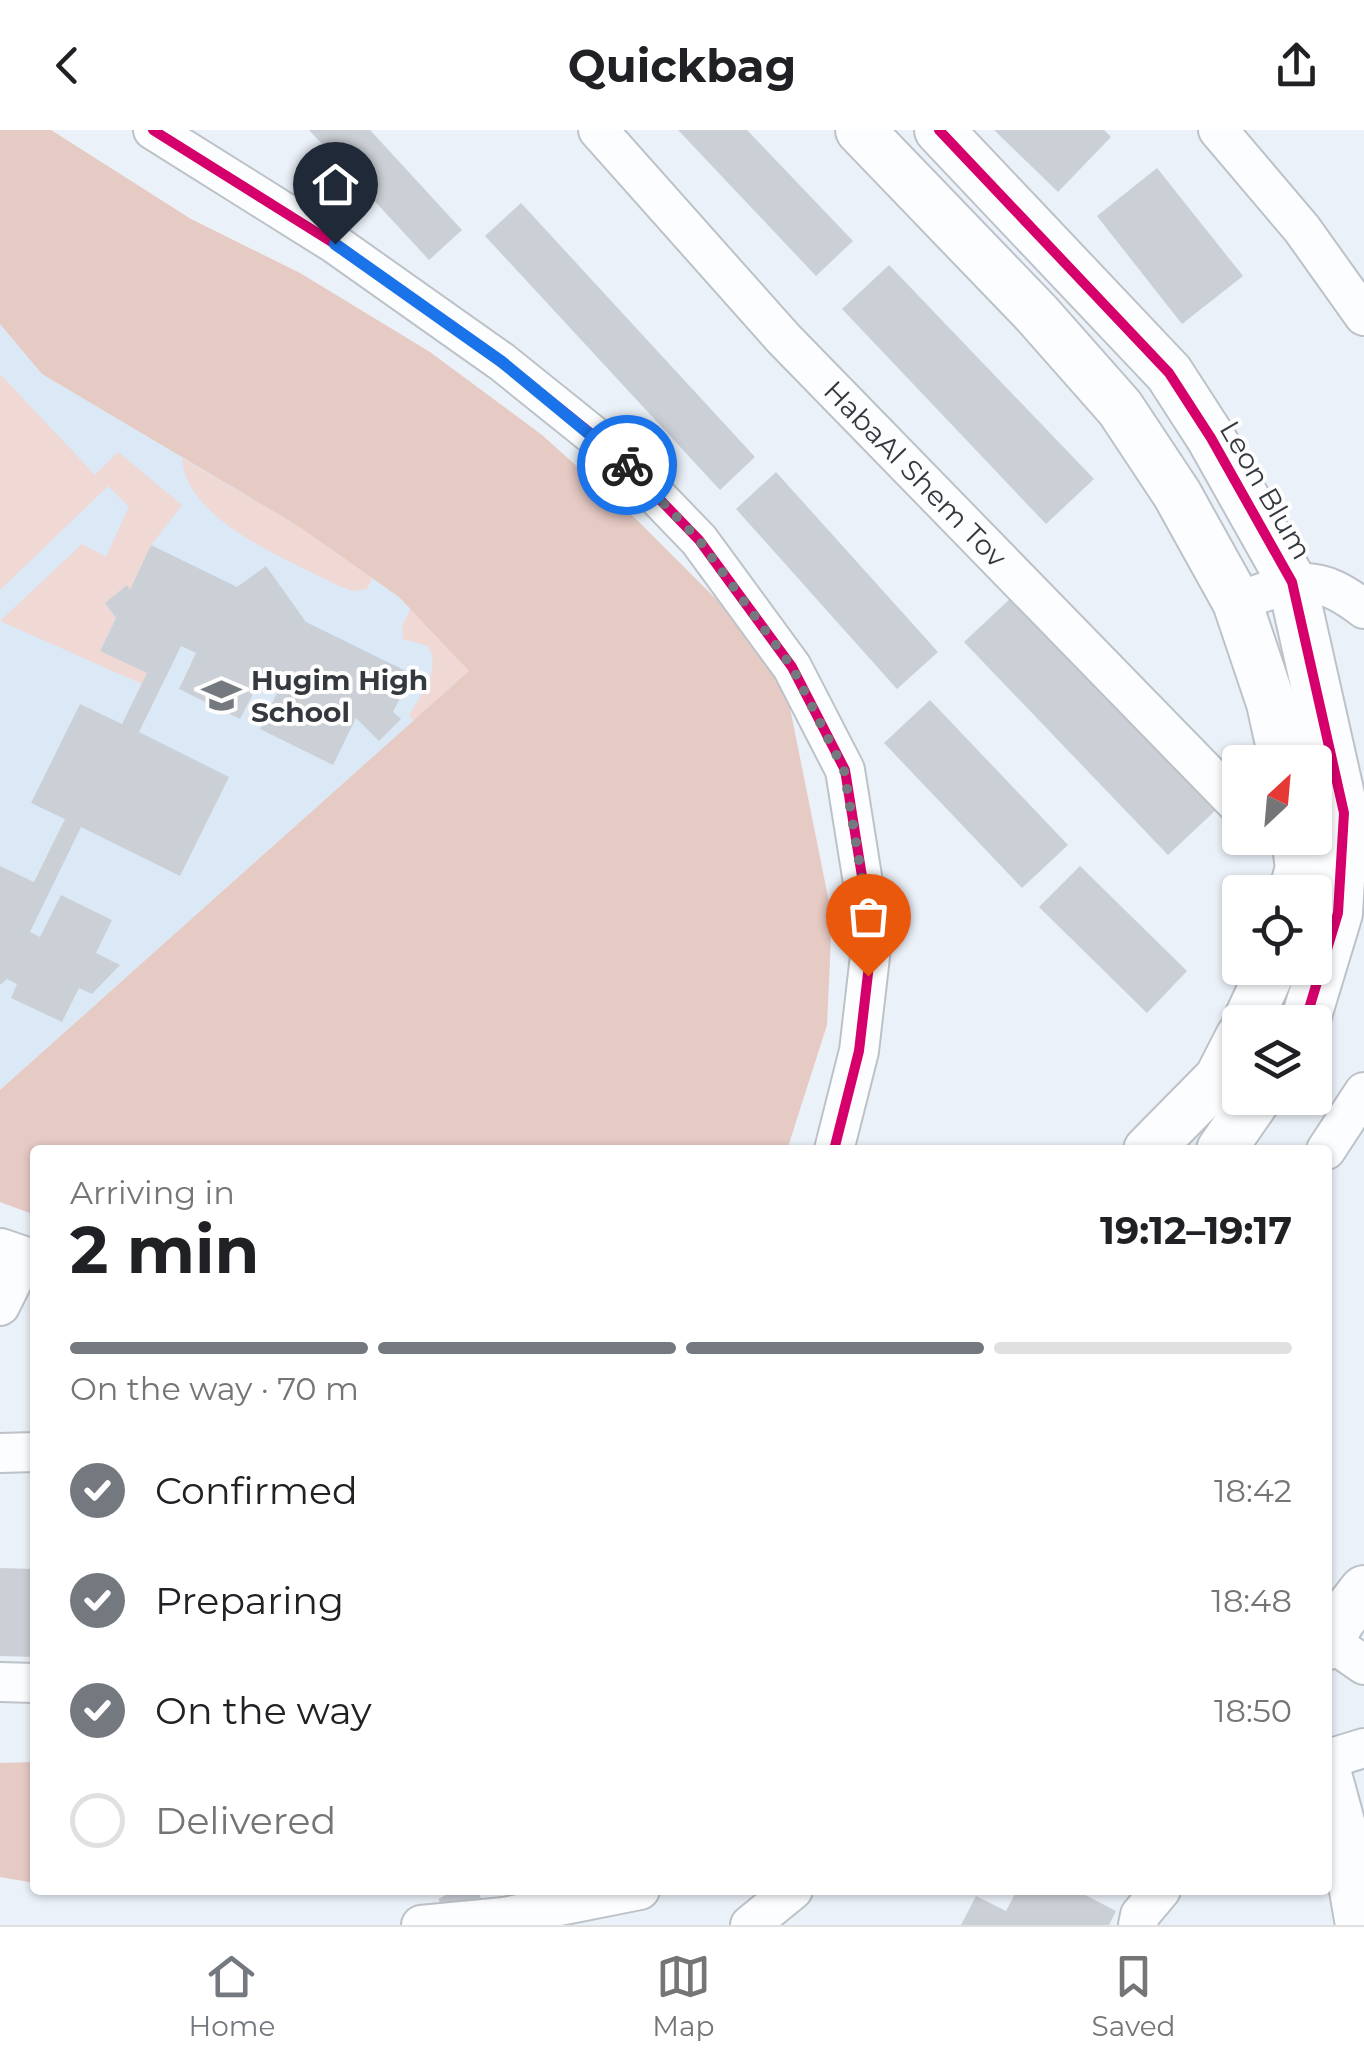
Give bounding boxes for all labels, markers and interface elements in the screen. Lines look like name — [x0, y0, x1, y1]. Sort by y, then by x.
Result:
icon: back — [40, 38, 95, 93]
text: Quickbag — [568, 38, 796, 93]
icon: share — [1269, 38, 1324, 93]
pin — [293, 142, 378, 245]
icon: home — [308, 157, 363, 212]
street label: HabaAl Shem Tov — [817, 374, 1014, 575]
courier — [577, 415, 677, 515]
street label: Leon Blum — [1213, 415, 1319, 565]
icon: bike — [600, 438, 655, 493]
place label: Hugim High School — [251, 663, 428, 729]
school or university icon: Hugim High School — [200, 675, 242, 717]
north arrow — [1222, 745, 1332, 855]
map controls — [1222, 745, 1332, 1115]
pin — [826, 874, 911, 977]
button: locate — [1222, 875, 1332, 985]
icon: bag — [841, 889, 896, 944]
button: layers — [1222, 1005, 1332, 1115]
text: Arriving in — [70, 1173, 235, 1212]
text: 19:12–19:17 — [1100, 1207, 1292, 1254]
text: 2 min — [70, 1210, 259, 1289]
text: On the way · 70 m — [70, 1369, 359, 1408]
icon: check — [70, 1463, 125, 1518]
text: Confirmed — [155, 1467, 358, 1514]
text: 18:42 — [1214, 1471, 1292, 1510]
icon: check — [70, 1573, 125, 1628]
text: Preparing — [155, 1577, 344, 1624]
text: 18:48 — [1211, 1581, 1292, 1620]
icon: check — [70, 1683, 125, 1738]
text: On the way — [155, 1687, 372, 1734]
text: 18:50 — [1214, 1691, 1292, 1730]
text: Delivered — [155, 1797, 336, 1844]
tab: Home — [188, 1949, 275, 2043]
tab: Map — [652, 1949, 715, 2043]
tab: Saved — [1091, 1949, 1176, 2043]

